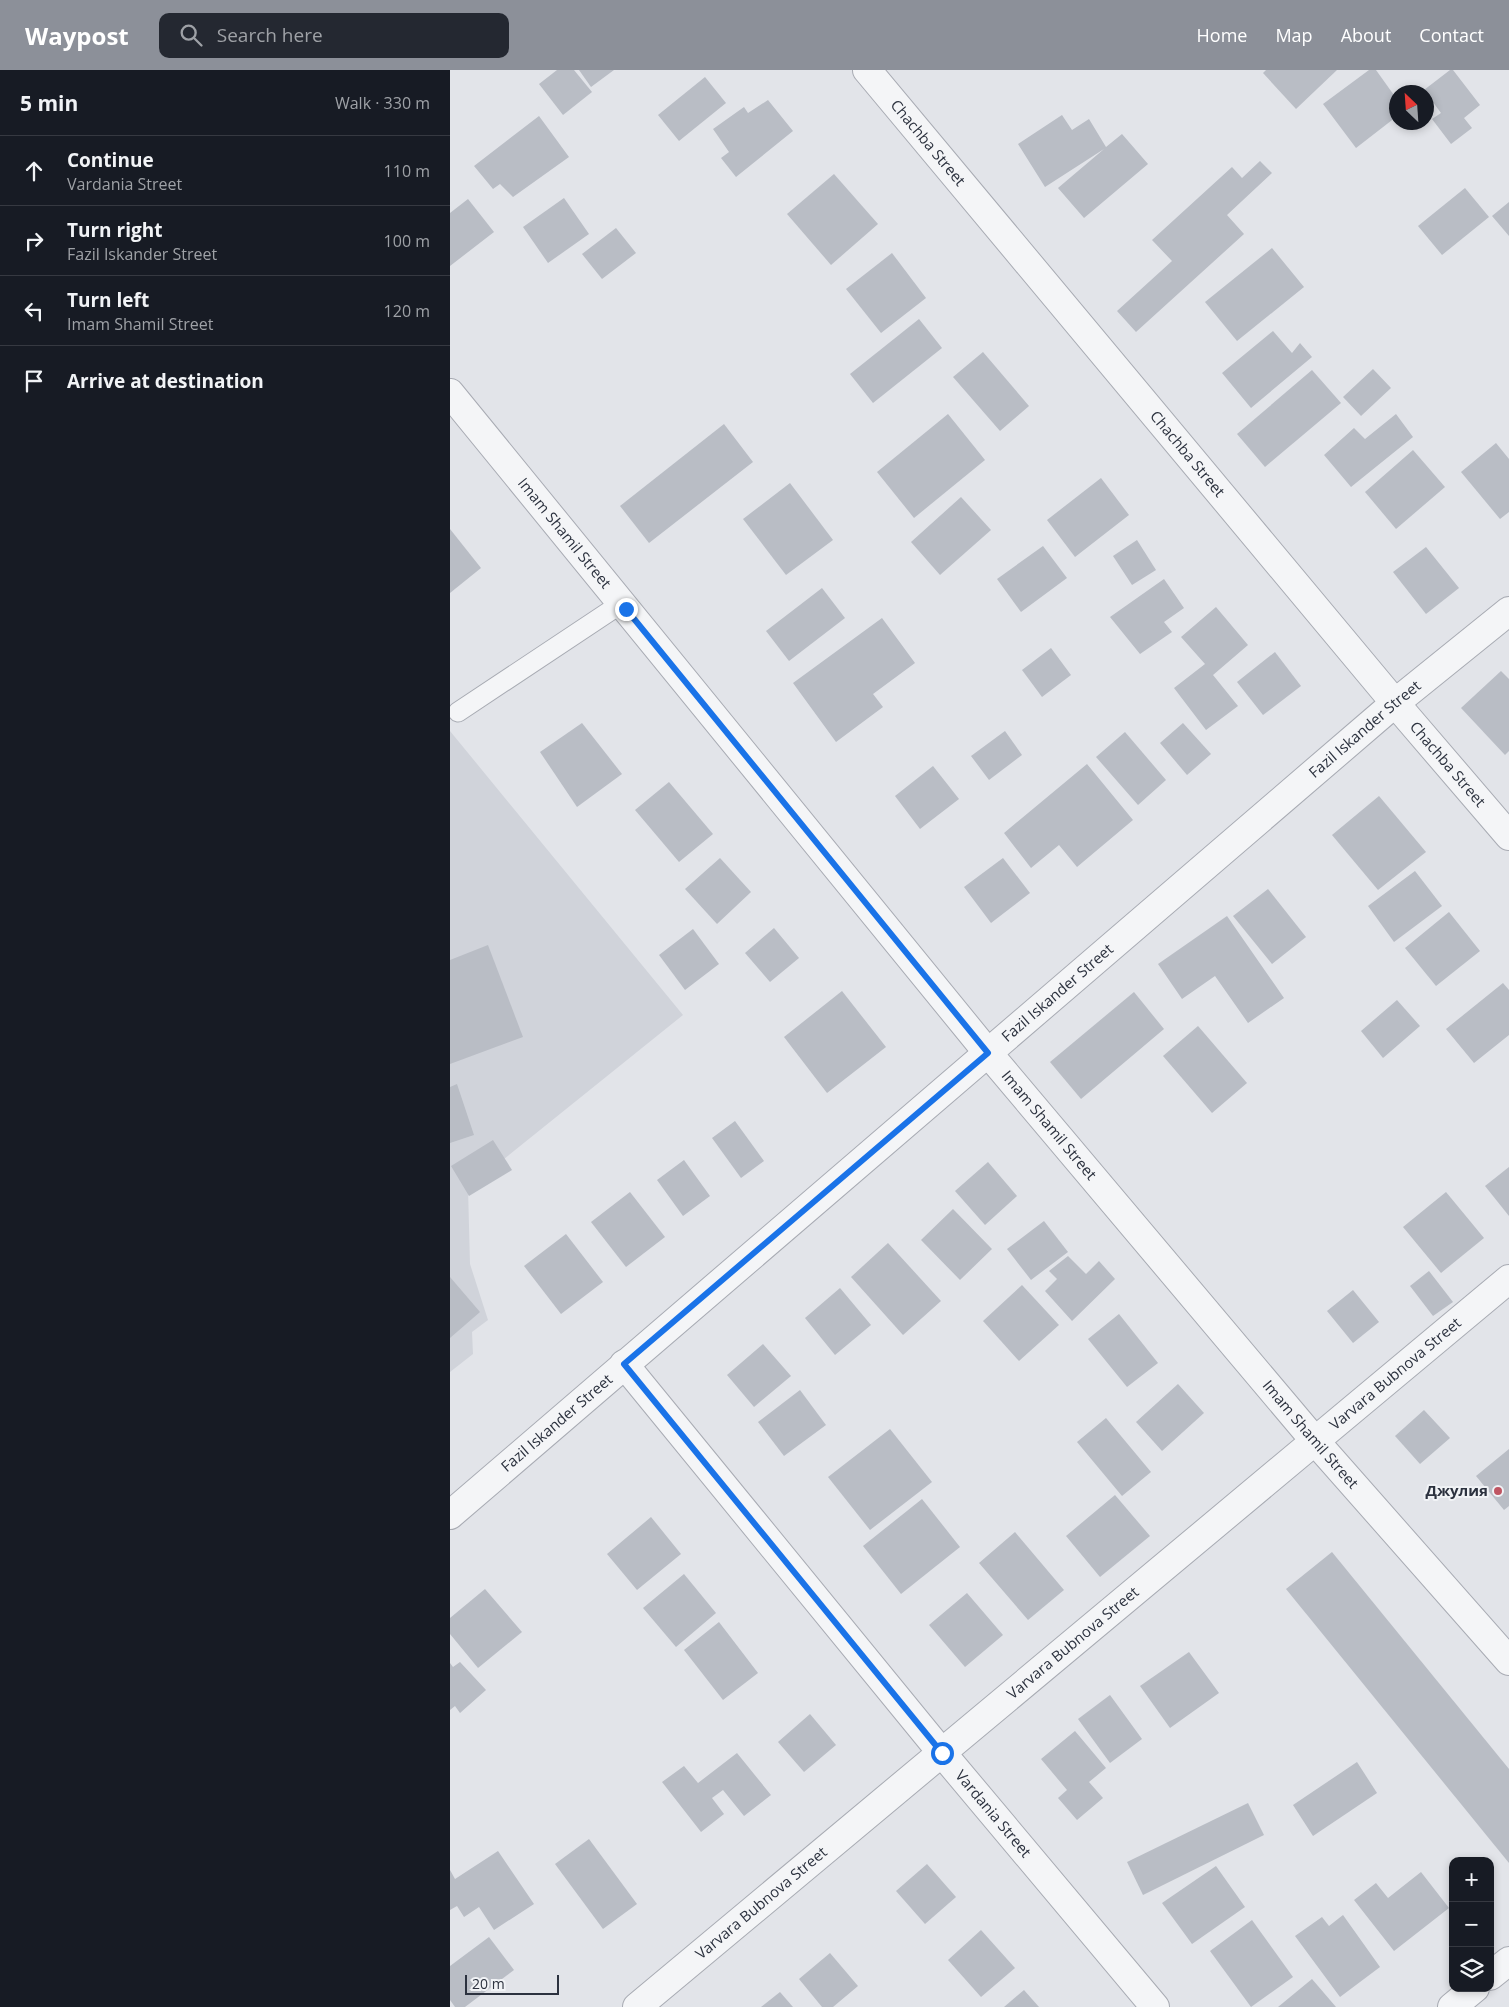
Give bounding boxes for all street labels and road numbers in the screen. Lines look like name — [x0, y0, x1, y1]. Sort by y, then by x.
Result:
street label: Chachba Street — [887, 95, 971, 190]
street label: Chachba Street — [1146, 406, 1230, 501]
street label: Imam Shamil Street — [514, 473, 616, 592]
street label: Fazil Iskander Street — [1304, 675, 1424, 782]
street label: Chachba Street — [1406, 717, 1491, 811]
street label: Fazil Iskander Street — [997, 939, 1117, 1046]
street label: Imam Shamil Street — [998, 1066, 1102, 1184]
street label: Varvara Bubnova Street — [1325, 1312, 1465, 1434]
street label: Fazil Iskander Street — [496, 1369, 616, 1476]
street label: Imam Shamil Street — [1259, 1375, 1363, 1493]
street label: Varvara Bubnova Street — [1002, 1581, 1142, 1703]
street label: Vardania Street — [951, 1765, 1036, 1861]
street label: Varvara Bubnova Street — [691, 1842, 831, 1963]

